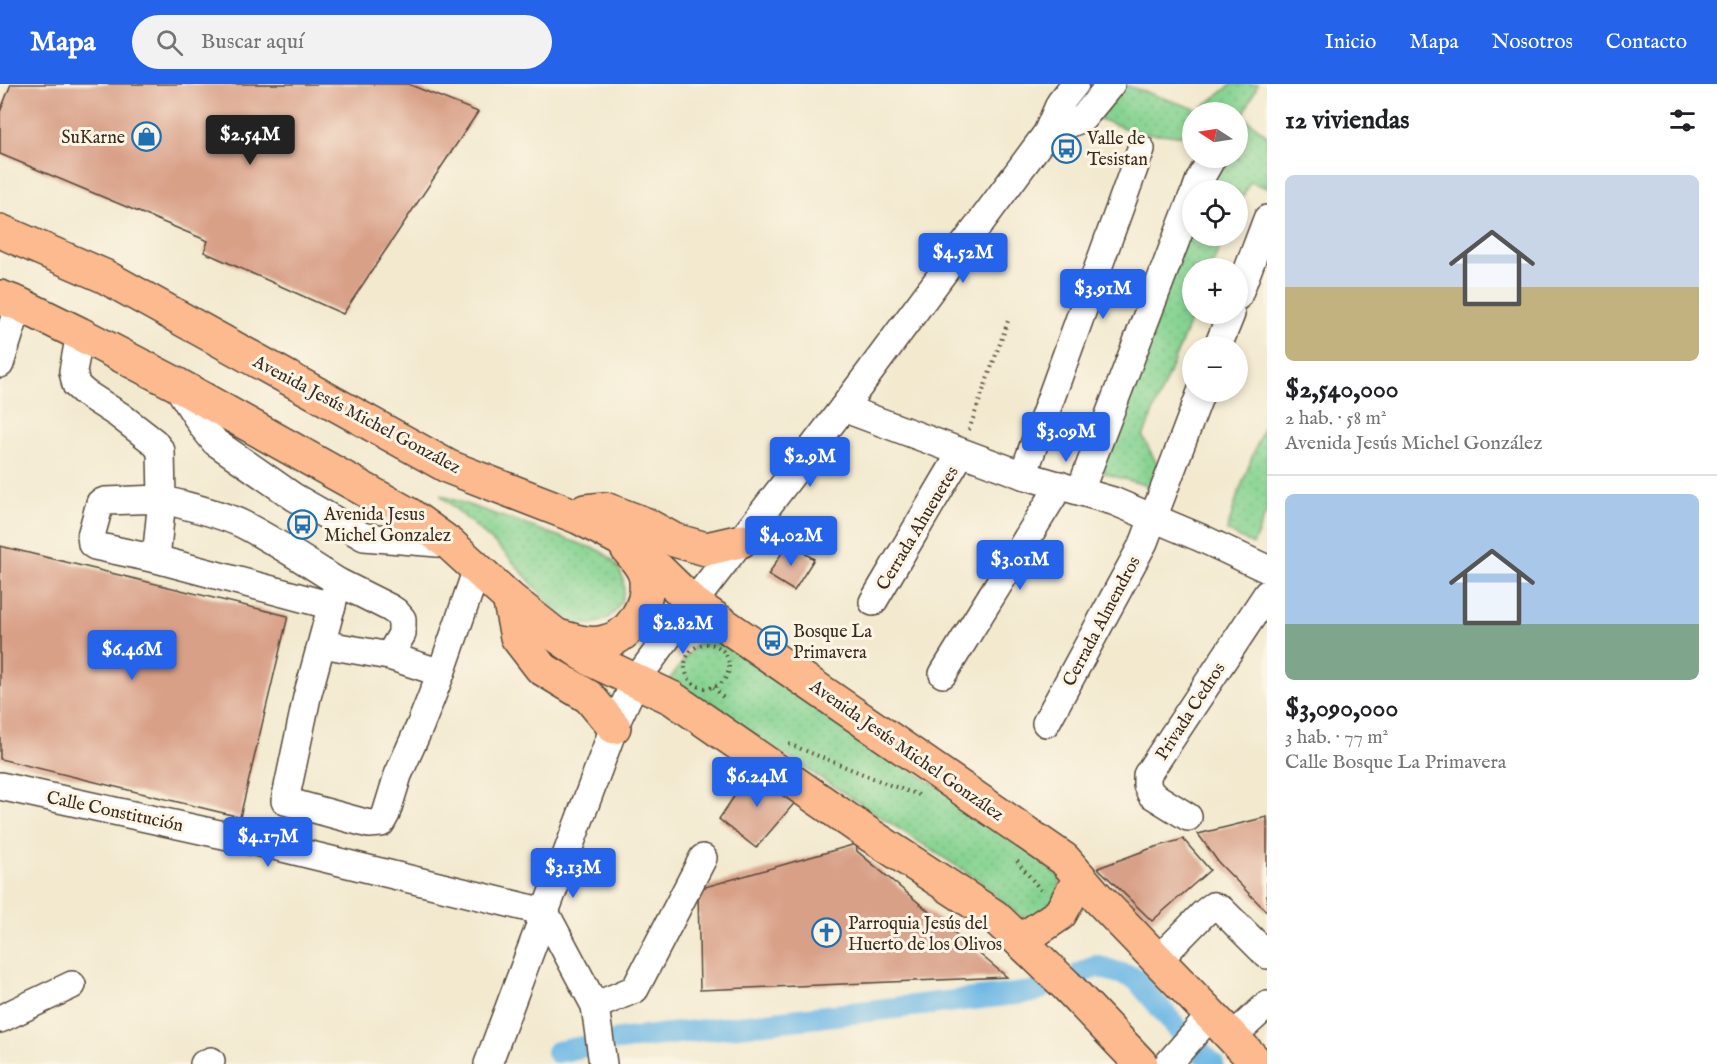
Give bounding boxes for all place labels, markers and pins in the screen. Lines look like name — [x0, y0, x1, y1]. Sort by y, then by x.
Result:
pin: $2.54M — [201, 115, 299, 166]
shop icon: SuKarne — [130, 121, 162, 153]
place label: SuKarne — [61, 127, 125, 150]
place label: Valle de Tesistan — [1086, 128, 1148, 172]
bus stop icon: Valle de Tesistan — [1050, 132, 1082, 164]
pin: $4.52M — [914, 233, 1012, 284]
pin: $3.91M — [1054, 269, 1152, 320]
pin: $3.09M — [1017, 412, 1115, 463]
pin: $2.9M — [768, 437, 852, 488]
place label: Avenida Jesus Michel Gonzalez — [323, 504, 451, 548]
bus stop icon: Avenida Jesus Michel Gonzalez — [287, 508, 319, 540]
pin: $4.02M — [742, 516, 840, 567]
pin: $3.01M — [971, 540, 1069, 591]
pin: $2.82M — [634, 604, 732, 655]
place label: Bosque La Primavera — [793, 621, 872, 665]
bus stop icon: Bosque La Primavera — [756, 625, 788, 657]
pin: $6.46M — [83, 630, 181, 681]
pin: $6.24M — [708, 757, 806, 808]
pin: $4.17M — [219, 817, 317, 868]
pin: $3.13M — [524, 848, 622, 899]
place label: Parroquia Jesús del Huerto de los Olivos — [848, 913, 1002, 957]
church icon: Parroquia Jesús del Huerto de los Olivos — [811, 917, 843, 949]

